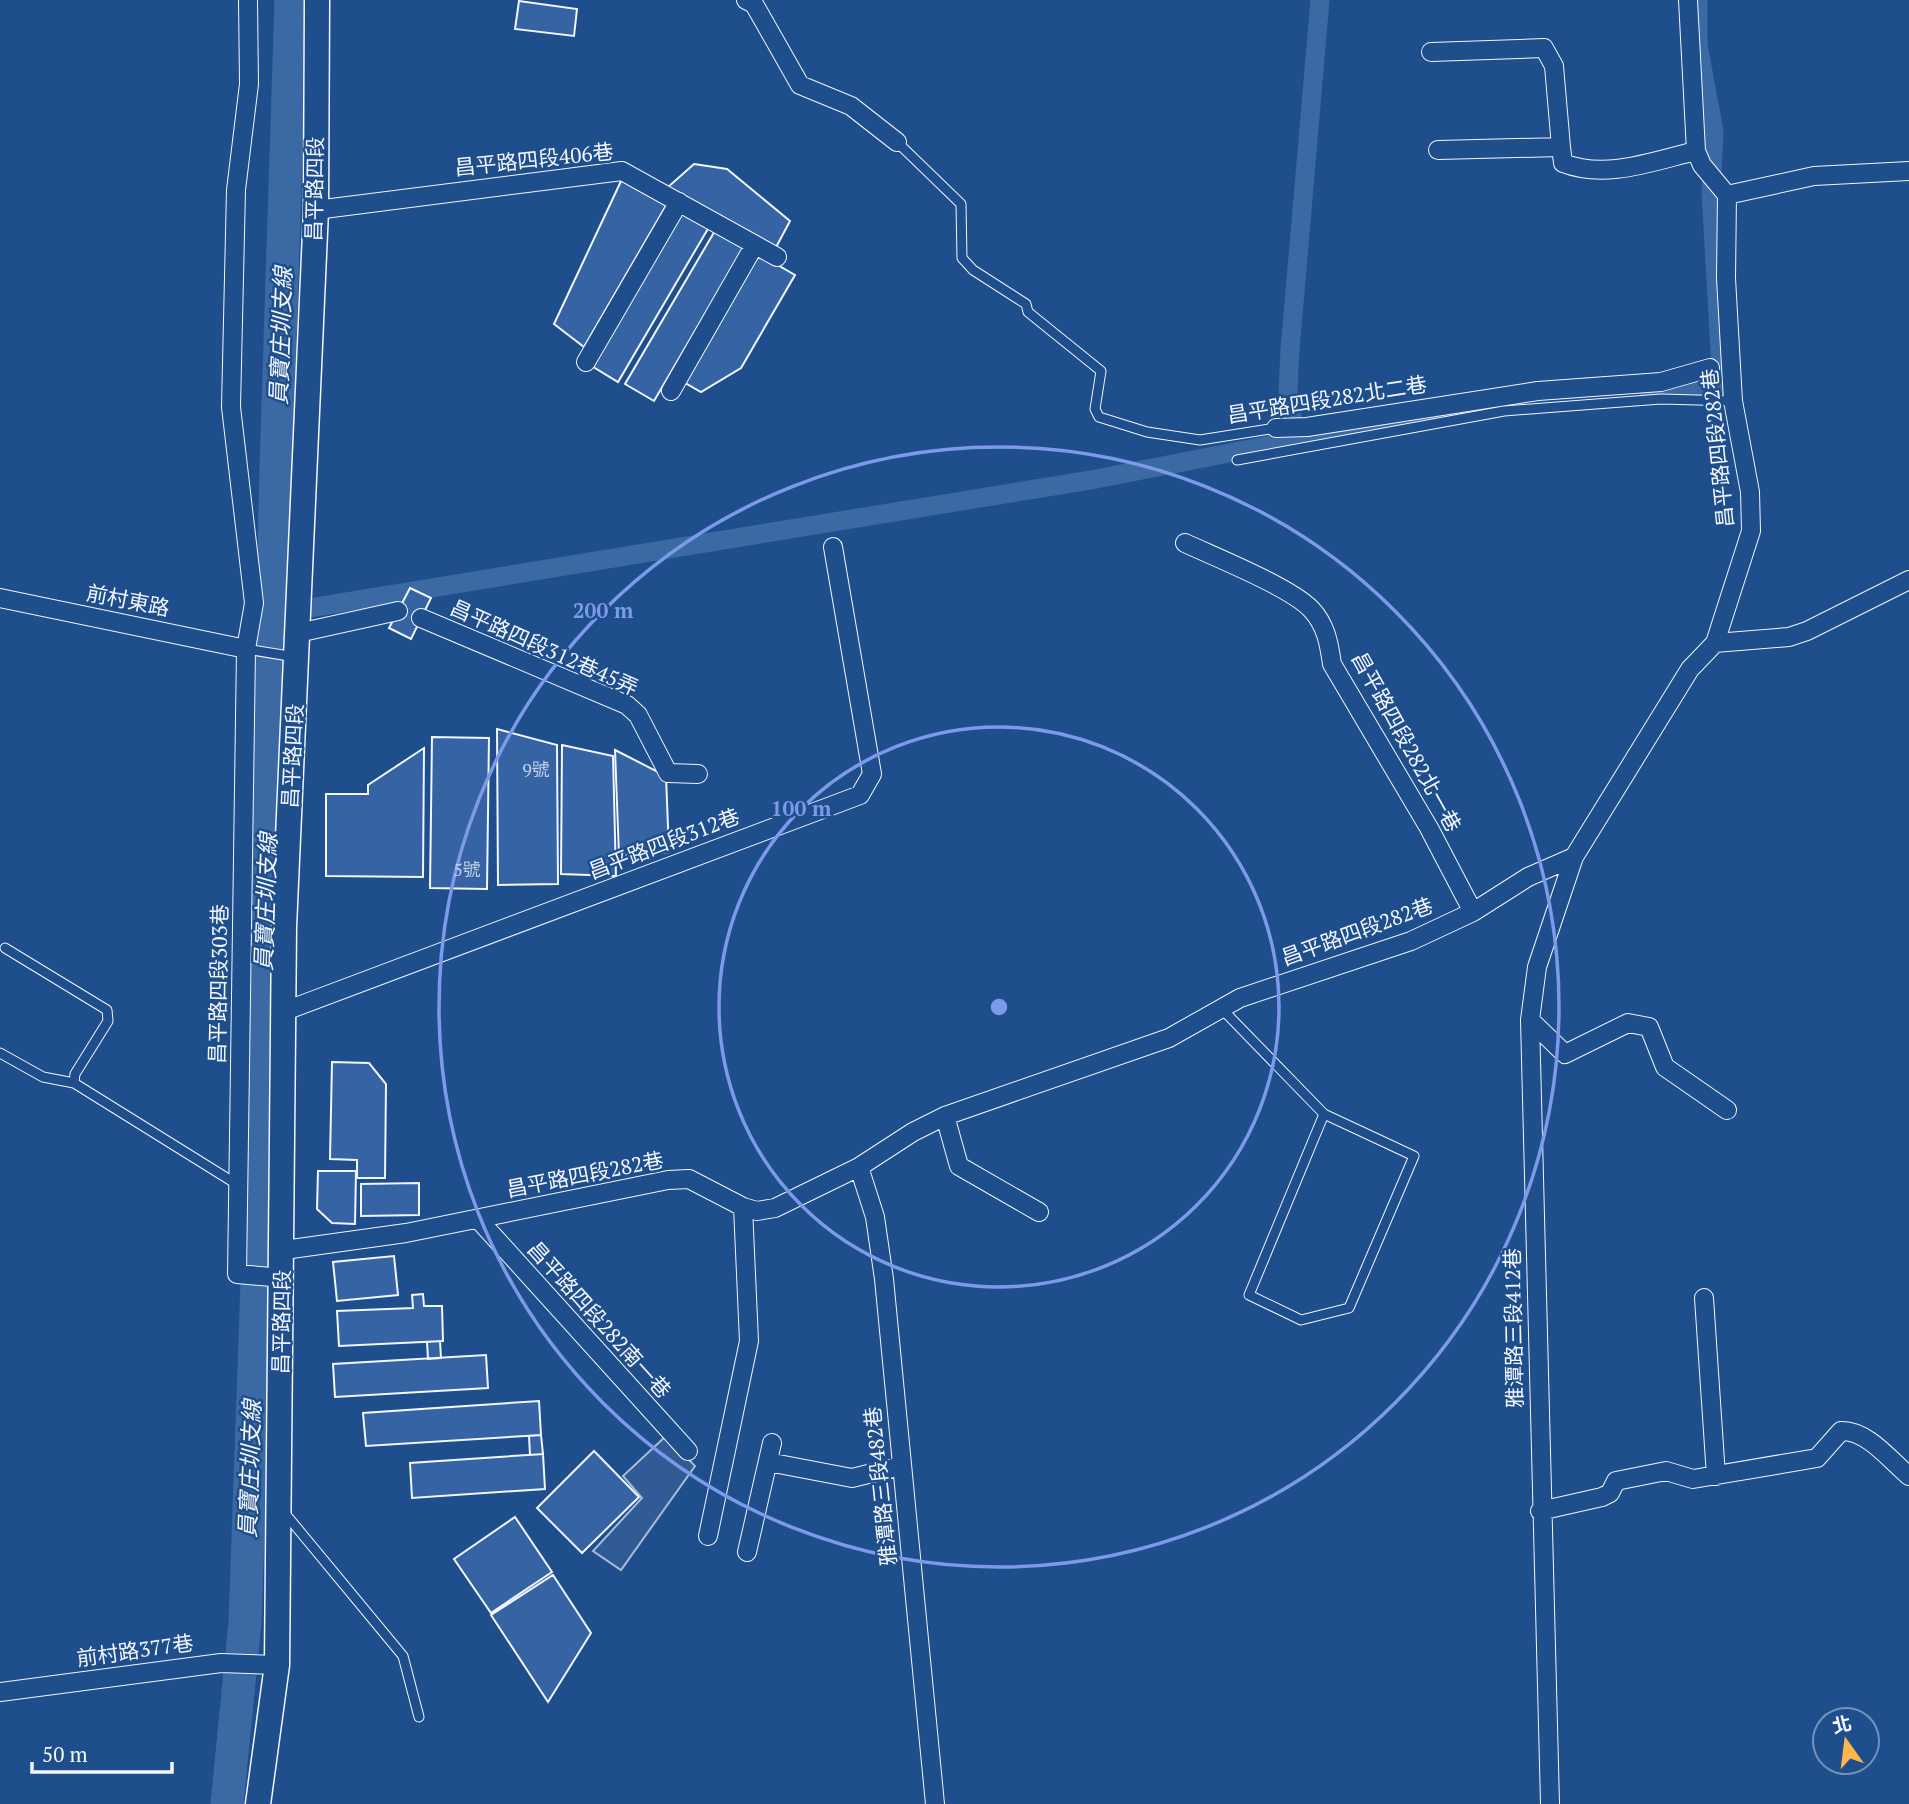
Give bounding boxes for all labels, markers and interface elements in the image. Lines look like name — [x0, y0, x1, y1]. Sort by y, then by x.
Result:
street label: 昌平路四段 — [299, 136, 329, 242]
street label: 昌平路四段406巷 — [453, 137, 615, 181]
water label: 員寶庄圳支線 — [263, 263, 299, 405]
street label: 昌平路四段282巷 — [1695, 367, 1739, 529]
street label: 昌平路四段282北二巷 — [1225, 369, 1429, 429]
street label: 前村東路 — [84, 578, 172, 622]
street label: 昌平路四段312巷45弄 — [446, 593, 643, 701]
text: 200 m — [573, 596, 634, 624]
street label: 昌平路四段282北一巷 — [1346, 647, 1468, 836]
street label: 昌平路四段 — [275, 703, 309, 809]
house number: 9號 — [522, 757, 550, 781]
text: 100 m — [771, 794, 832, 822]
street label: 昌平路四段312巷 — [584, 801, 743, 885]
water label: 員寶庄圳支線 — [248, 829, 284, 971]
house number: 5號 — [453, 857, 481, 881]
street label: 昌平路四段282巷 — [1277, 891, 1436, 972]
street label: 昌平路四段303巷 — [203, 904, 233, 1064]
centre of rings — [987, 995, 1011, 1019]
street label: 昌平路四段282巷 — [504, 1145, 666, 1203]
street label: 昌平路四段282南一巷 — [522, 1235, 678, 1404]
street label: 雅潭路三段412巷 — [1498, 1248, 1528, 1408]
street label: 昌平路四段 — [266, 1269, 296, 1375]
water label: 員寶庄圳支線 — [232, 1396, 268, 1538]
street label: 雅潭路三段482巷 — [858, 1405, 902, 1567]
street label: 前村路377巷 — [75, 1628, 195, 1672]
north arrow — [1811, 1706, 1881, 1776]
text: 北 — [1830, 1710, 1854, 1738]
scale bar — [32, 1730, 172, 1774]
text: 50 m — [42, 1740, 88, 1768]

